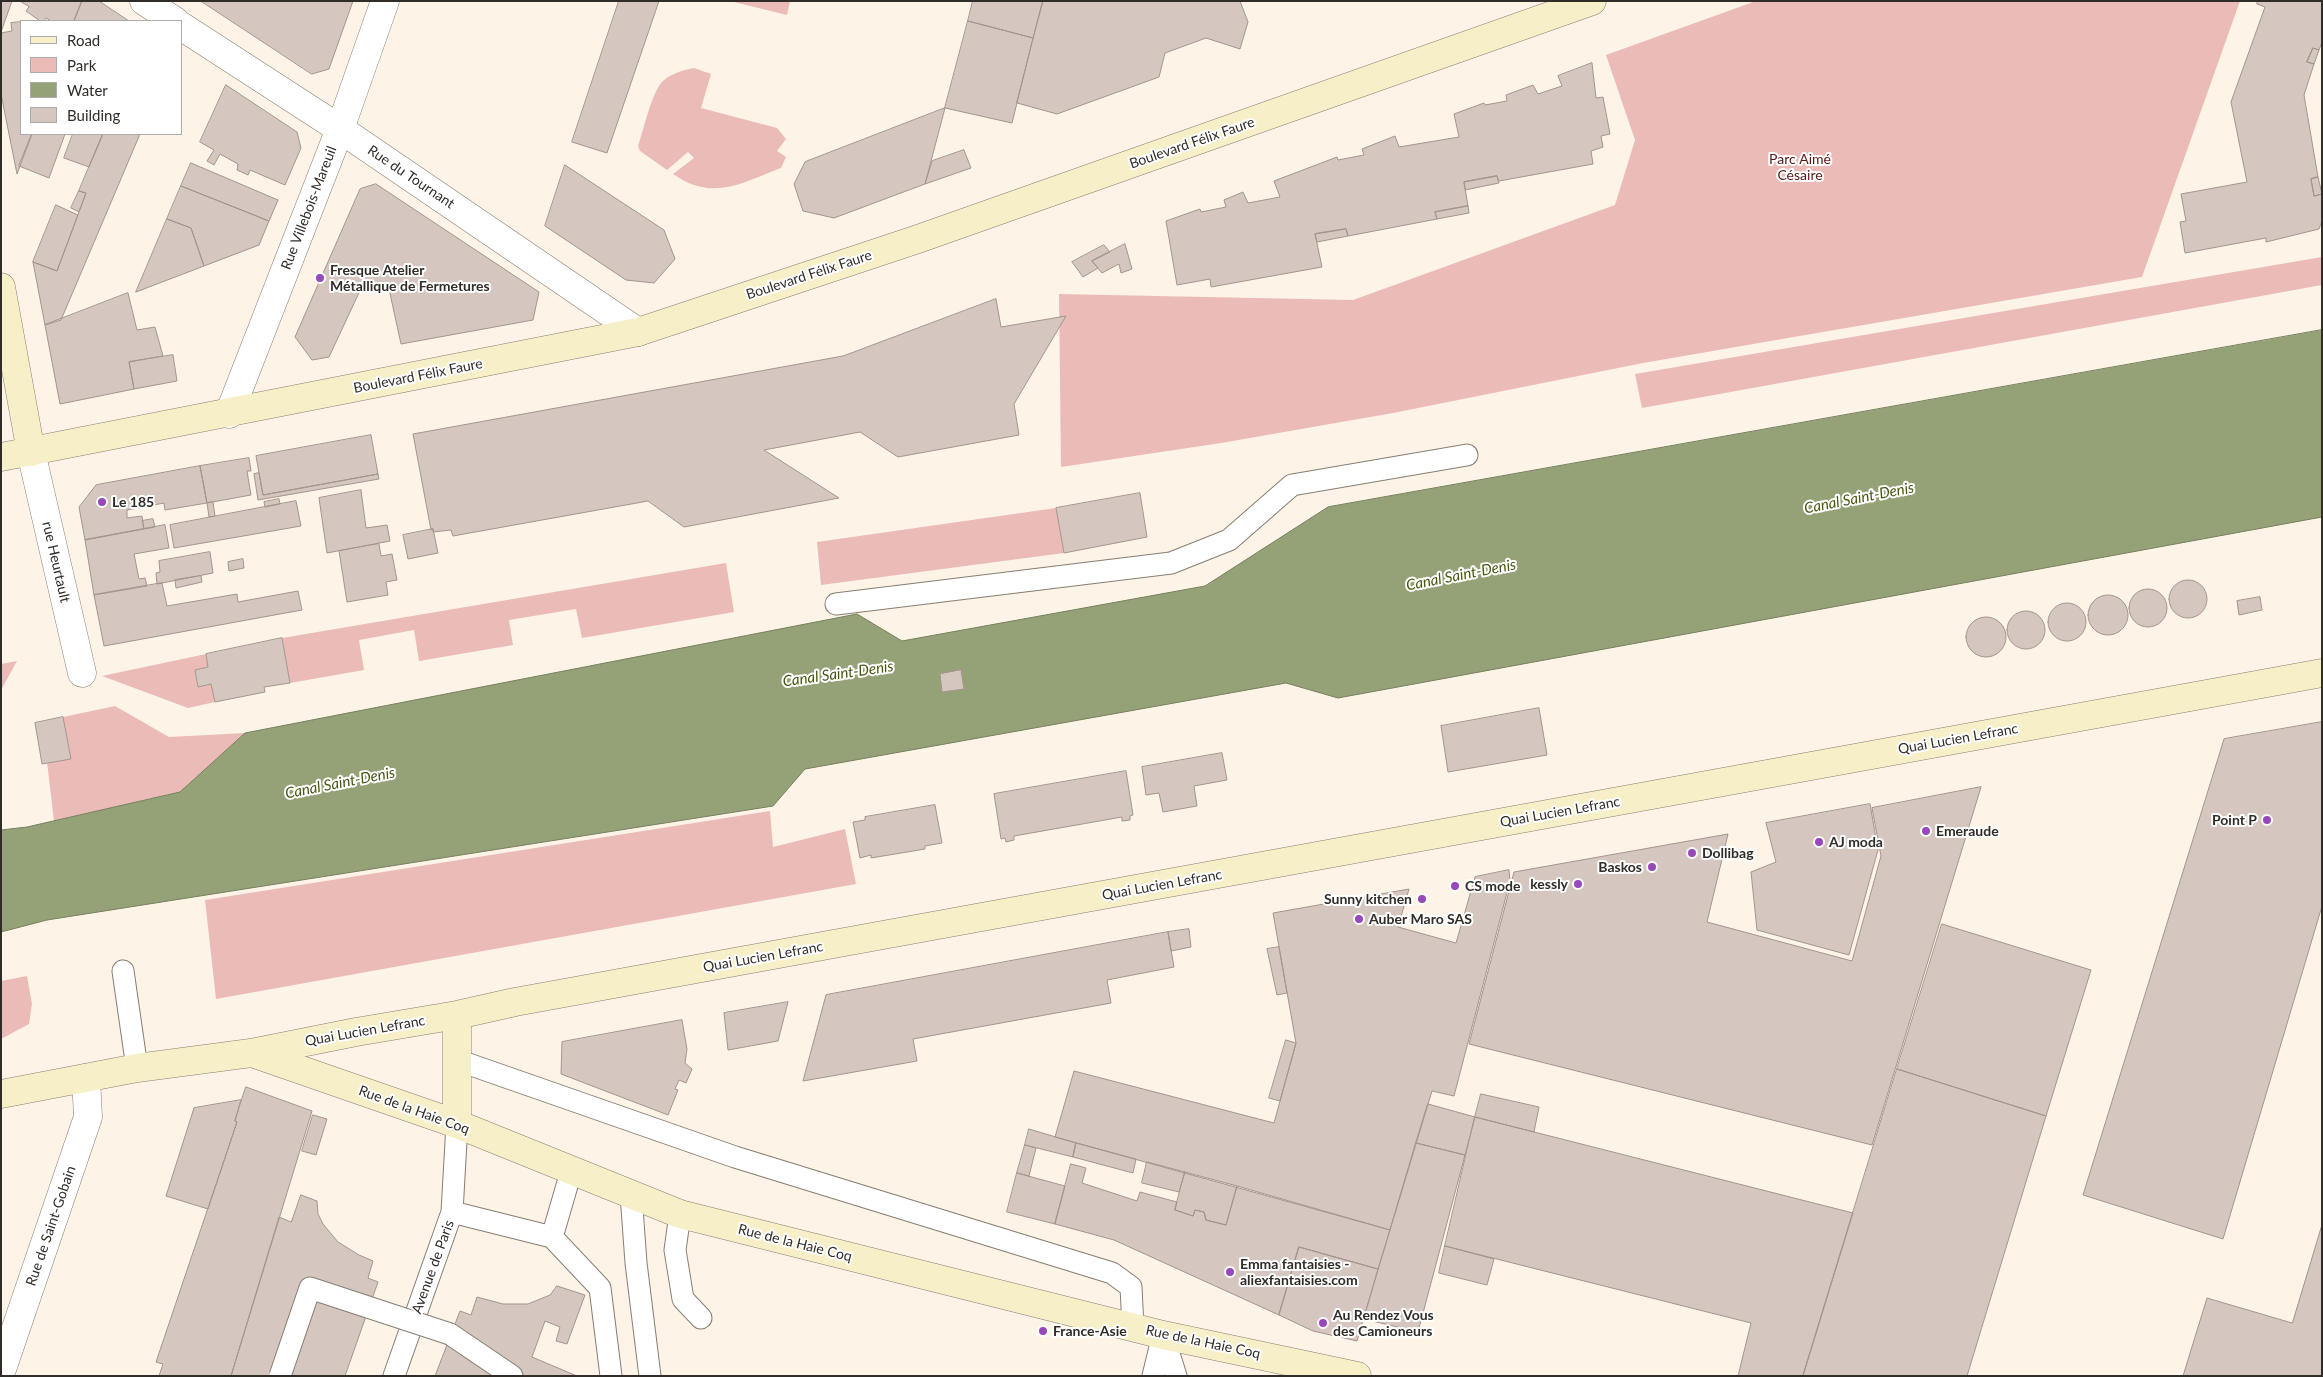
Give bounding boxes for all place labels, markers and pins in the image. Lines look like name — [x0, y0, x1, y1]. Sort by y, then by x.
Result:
place label: Fresque Atelier Métallique de Fermetures — [330, 262, 490, 294]
marker: Fresque Atelier Métallique de Fermetures — [314, 272, 326, 284]
place label: Le 185 — [112, 494, 154, 510]
marker: Le 185 — [96, 496, 108, 508]
place label: Point P — [2212, 812, 2257, 828]
marker: Point P — [2261, 814, 2273, 826]
place label: Emeraude — [1936, 823, 1999, 839]
marker: Emeraude — [1920, 825, 1932, 837]
place label: AJ moda — [1829, 834, 1883, 850]
marker: AJ moda — [1813, 836, 1825, 848]
place label: Dollibag — [1702, 845, 1754, 861]
marker: Dollibag — [1686, 847, 1698, 859]
place label: Baskos — [1598, 859, 1642, 875]
marker: Baskos — [1646, 861, 1658, 873]
place label: kessly — [1530, 876, 1568, 892]
place label: CS mode — [1465, 878, 1521, 894]
marker: kessly — [1572, 878, 1584, 890]
marker: CS mode — [1449, 880, 1461, 892]
place label: Sunny kitchen — [1324, 891, 1412, 907]
marker: Sunny kitchen — [1416, 893, 1428, 905]
place label: Auber Maro SAS — [1369, 911, 1472, 927]
marker: Auber Maro SAS — [1353, 913, 1365, 925]
place label: Emma fantaisies - aliexfantaisies.com — [1240, 1256, 1358, 1288]
marker: Emma fantaisies - aliexfantaisies.com — [1224, 1266, 1236, 1278]
place label: Au Rendez Vous des Camioneurs — [1333, 1307, 1434, 1340]
marker: Au Rendez Vous des Camioneurs — [1317, 1317, 1329, 1329]
place label: France-Asie — [1053, 1323, 1127, 1339]
marker: France-Asie — [1037, 1325, 1049, 1337]

